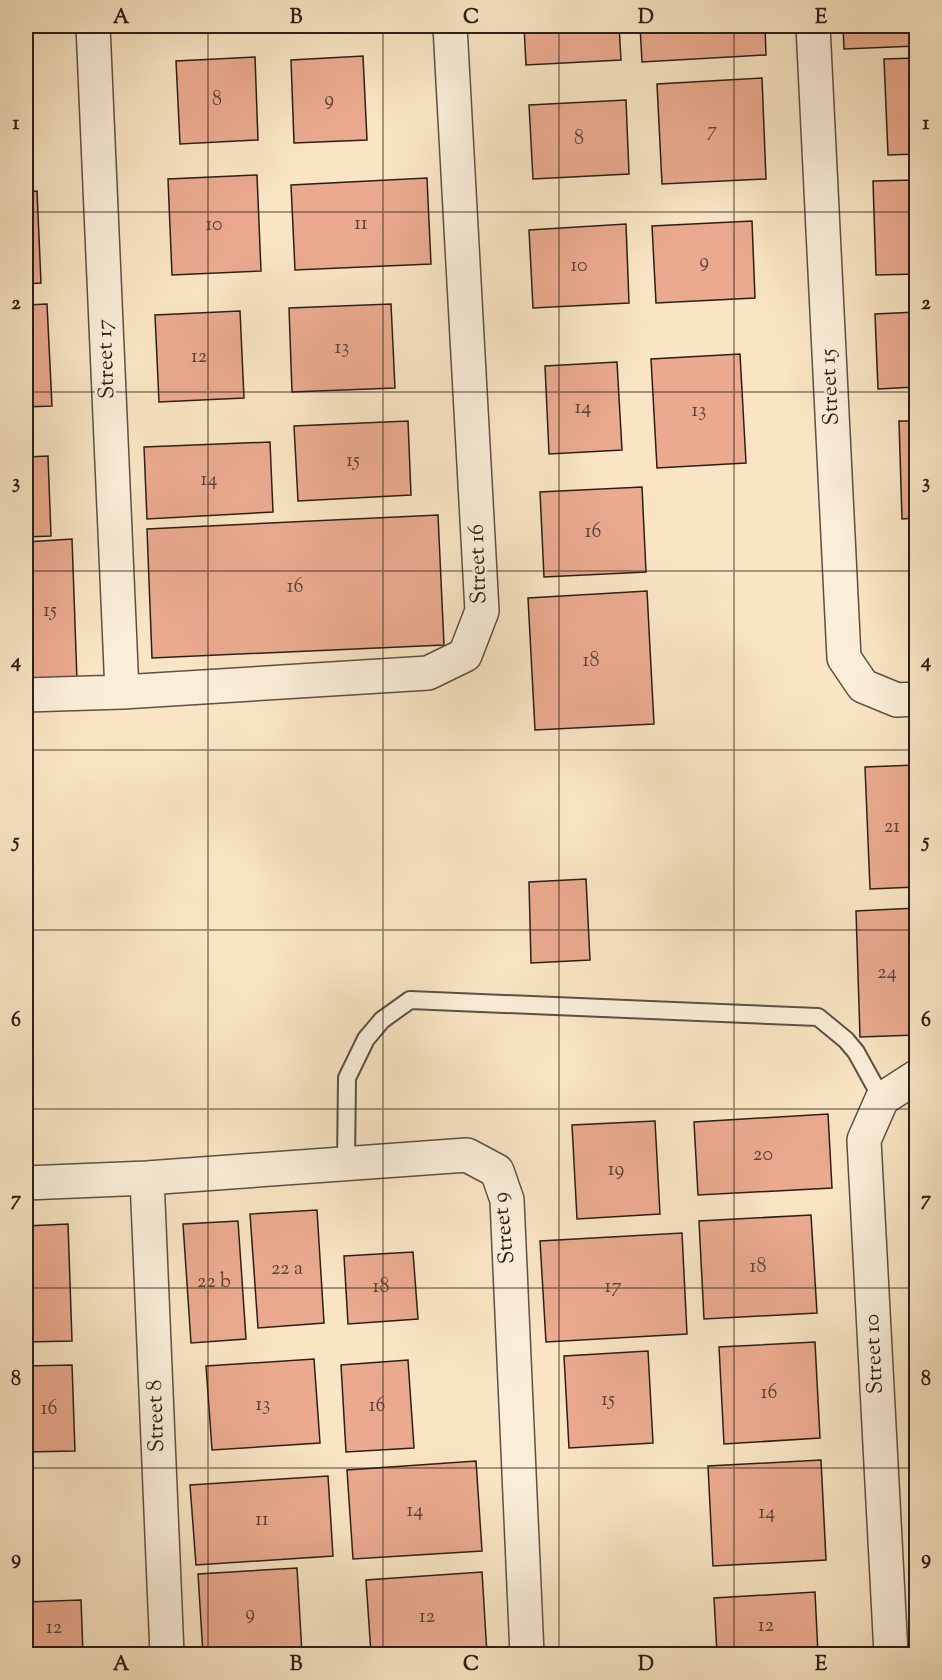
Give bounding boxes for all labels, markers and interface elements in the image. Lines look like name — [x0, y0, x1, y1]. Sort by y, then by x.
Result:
text: A — [113, 4, 130, 33]
text: B — [290, 4, 303, 33]
text: C — [463, 4, 479, 33]
text: D — [638, 4, 654, 33]
text: E — [815, 4, 828, 33]
house number: 8 — [212, 86, 222, 115]
house number: 9 — [324, 86, 334, 115]
text: 1 — [13, 110, 20, 139]
text: 1 — [923, 110, 930, 139]
house number: 7 — [707, 117, 717, 146]
house number: 8 — [574, 125, 584, 154]
house number: 11 — [354, 210, 368, 239]
house number: 10 — [205, 211, 223, 240]
house number: 9 — [699, 248, 709, 277]
house number: 10 — [570, 252, 588, 281]
text: 2 — [11, 290, 21, 319]
text: 2 — [921, 290, 931, 319]
street label: Street 17 — [90, 318, 124, 400]
house number: 13 — [335, 334, 349, 363]
house number: 12 — [191, 343, 207, 372]
street label: Street 15 — [813, 347, 849, 426]
house number: 14 — [575, 394, 591, 423]
house number: 13 — [692, 397, 706, 426]
house number: 15 — [346, 447, 360, 476]
house number: 14 — [201, 466, 217, 495]
text: 3 — [12, 469, 20, 498]
text: 3 — [922, 469, 930, 498]
house number: 16 — [585, 518, 601, 547]
street label: Street 16 — [462, 524, 496, 604]
house number: 16 — [287, 573, 303, 602]
house number: 15 — [43, 597, 57, 626]
house number: 18 — [583, 647, 599, 676]
text: 4 — [10, 648, 21, 677]
text: 4 — [920, 648, 931, 677]
house number: 21 — [884, 813, 900, 842]
text: 5 — [11, 828, 20, 857]
text: 5 — [921, 828, 930, 857]
house number: 24 — [877, 959, 897, 988]
text: 6 — [11, 1007, 21, 1036]
text: 6 — [921, 1007, 931, 1036]
house number: 20 — [753, 1141, 773, 1170]
house number: 19 — [608, 1156, 624, 1185]
text: 7 — [11, 1186, 22, 1215]
text: 7 — [921, 1186, 932, 1215]
street label: Street 9 — [485, 1190, 525, 1266]
house number: 18 — [750, 1253, 766, 1282]
house number: 22 a — [271, 1255, 303, 1284]
house number: 22 b — [197, 1268, 231, 1297]
house number: 18 — [373, 1273, 389, 1302]
house number: 17 — [605, 1273, 621, 1302]
street label: Street 10 — [857, 1313, 893, 1395]
text: 8 — [11, 1366, 21, 1395]
text: 8 — [921, 1366, 931, 1395]
street label: Street 8 — [140, 1379, 174, 1453]
house number: 16 — [761, 1379, 777, 1408]
house number: 15 — [601, 1386, 615, 1415]
house number: 13 — [256, 1391, 270, 1420]
house number: 16 — [369, 1392, 385, 1421]
house number: 16 — [41, 1395, 57, 1424]
house number: 14 — [407, 1497, 423, 1526]
house number: 14 — [759, 1499, 775, 1528]
house number: 11 — [255, 1506, 269, 1535]
text: 9 — [11, 1545, 21, 1574]
text: 9 — [921, 1545, 931, 1574]
house number: 9 — [245, 1600, 255, 1629]
house number: 12 — [419, 1603, 435, 1632]
house number: 12 — [758, 1612, 774, 1641]
house number: 12 — [46, 1614, 62, 1643]
text: A — [113, 1651, 130, 1680]
text: B — [290, 1651, 303, 1680]
text: C — [463, 1651, 479, 1680]
text: D — [638, 1651, 654, 1680]
text: E — [815, 1651, 828, 1680]

